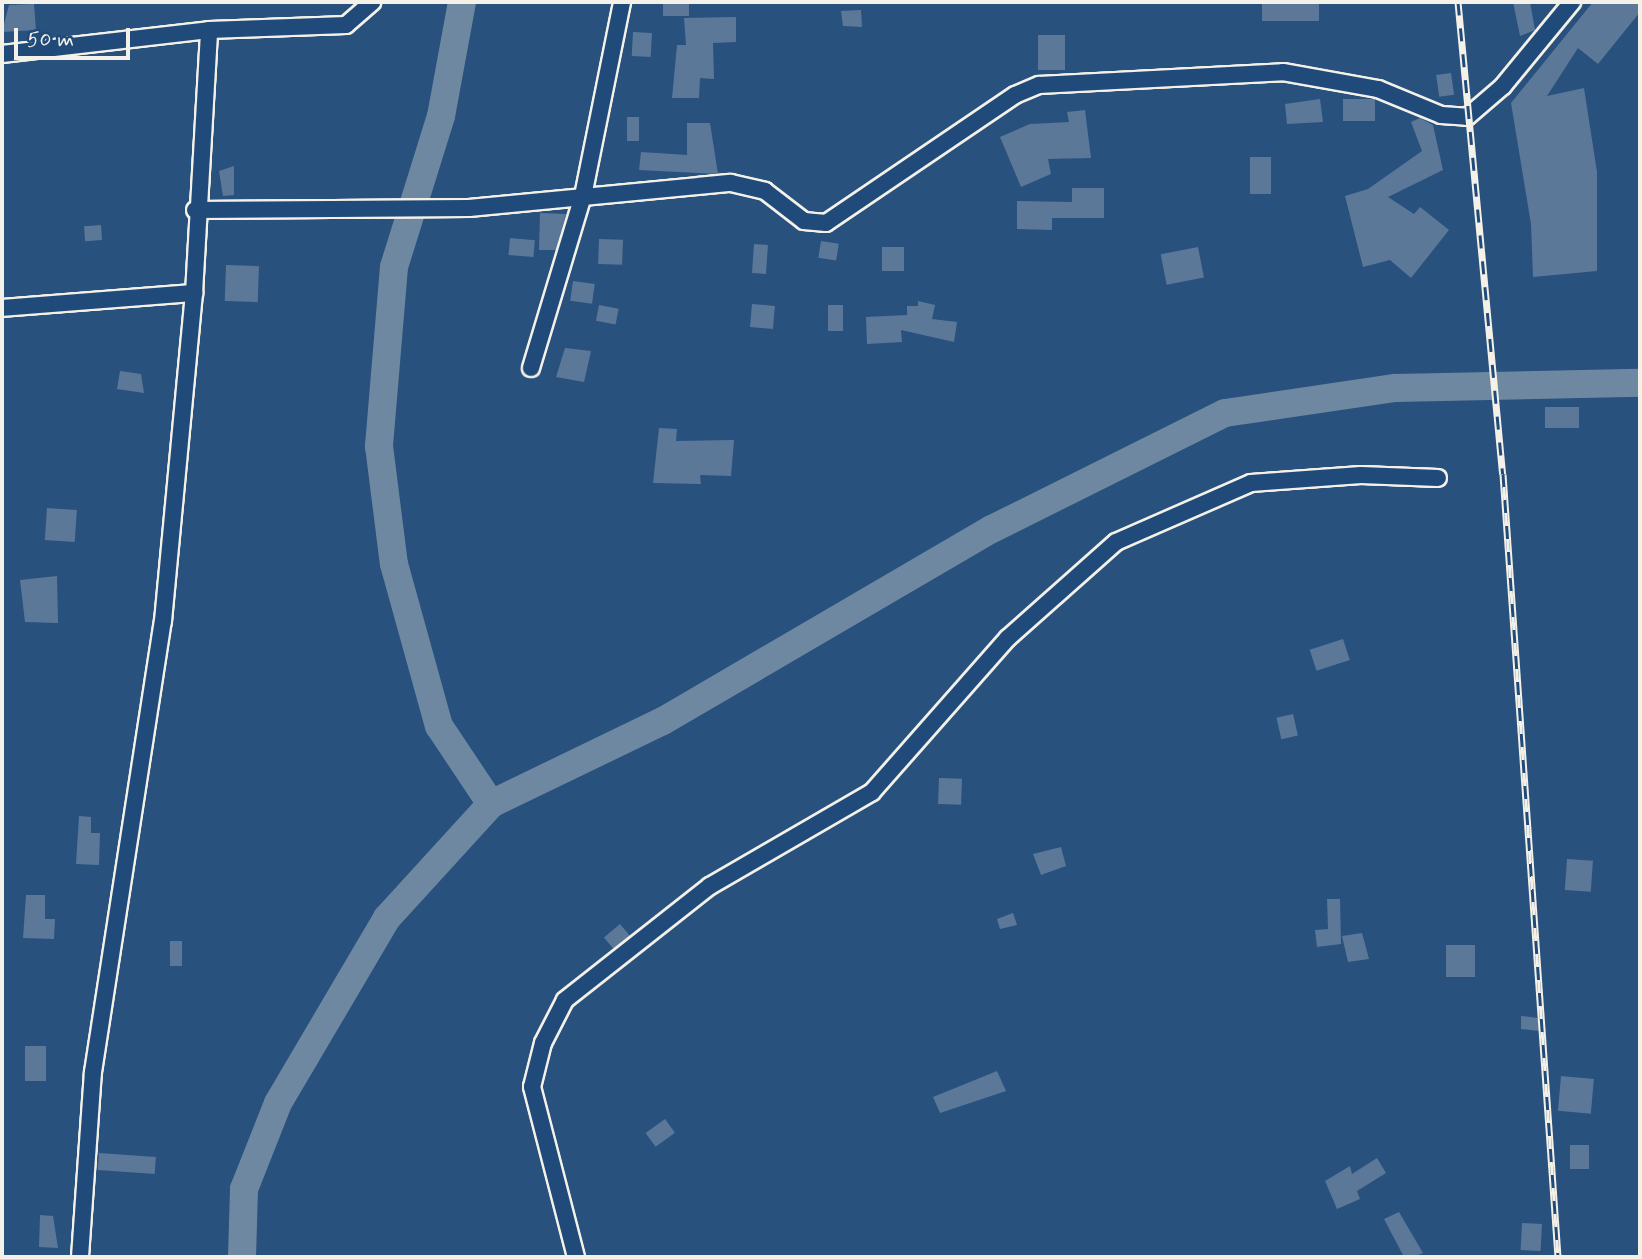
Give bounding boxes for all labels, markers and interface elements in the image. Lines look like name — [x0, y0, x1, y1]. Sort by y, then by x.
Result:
scale bar — [18, 14, 133, 58]
text: 50 m — [27, 26, 74, 54]

